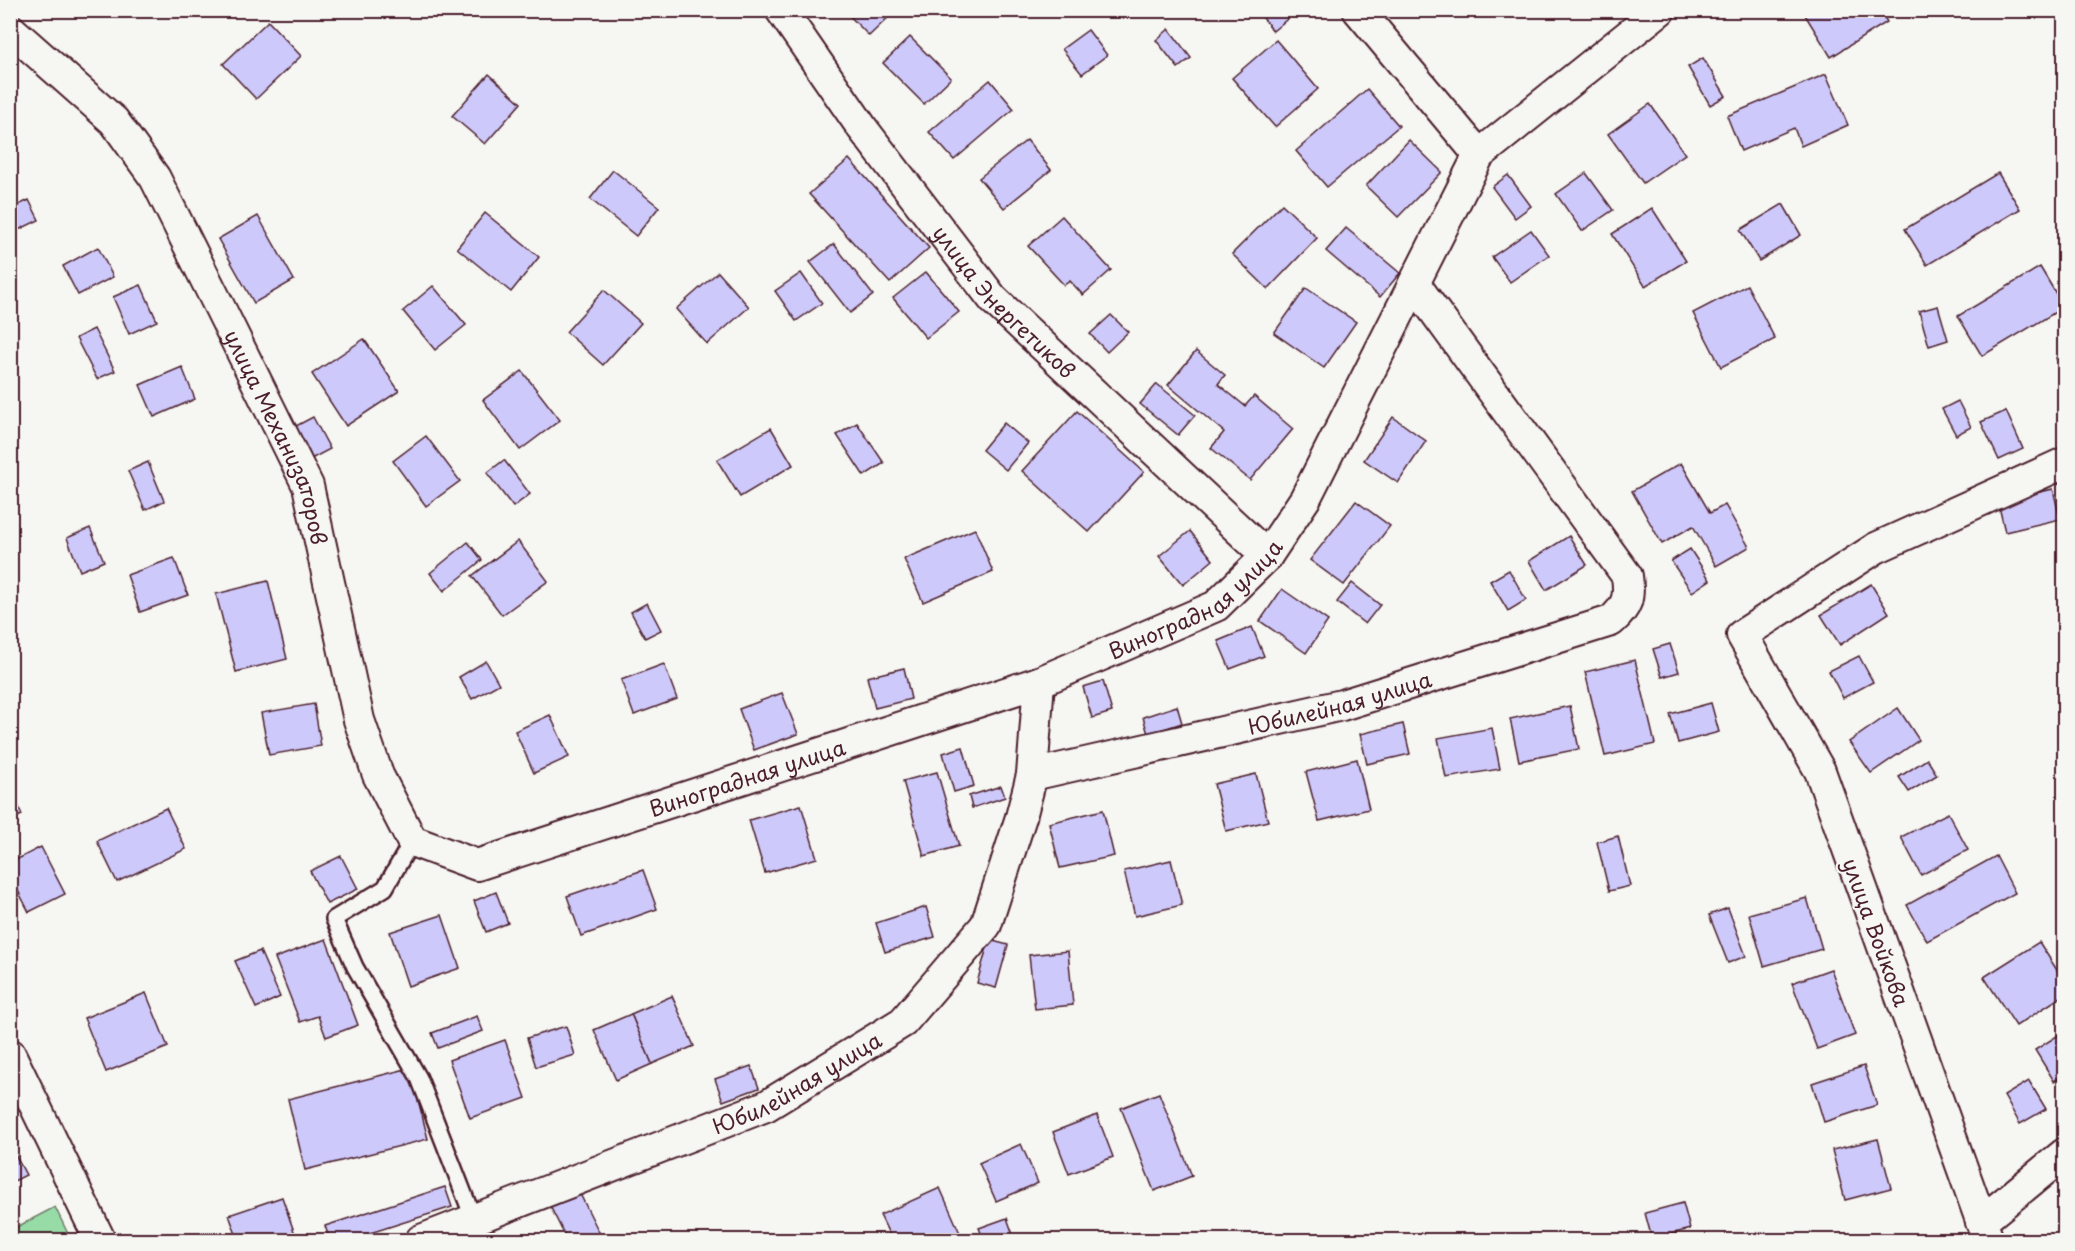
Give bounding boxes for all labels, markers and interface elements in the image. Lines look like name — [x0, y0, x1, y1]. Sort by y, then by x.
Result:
street label: улица Энергетиков — [926, 218, 1083, 385]
street label: улица Механизаторов — [217, 324, 336, 547]
street label: Виноградная улица — [1103, 532, 1290, 667]
street label: Юбилейная улица — [1245, 662, 1436, 742]
street label: Виноградная улица — [645, 730, 850, 824]
street label: улица Войкова — [1835, 853, 1919, 1011]
street label: Юбилейная улица — [708, 1023, 888, 1141]

